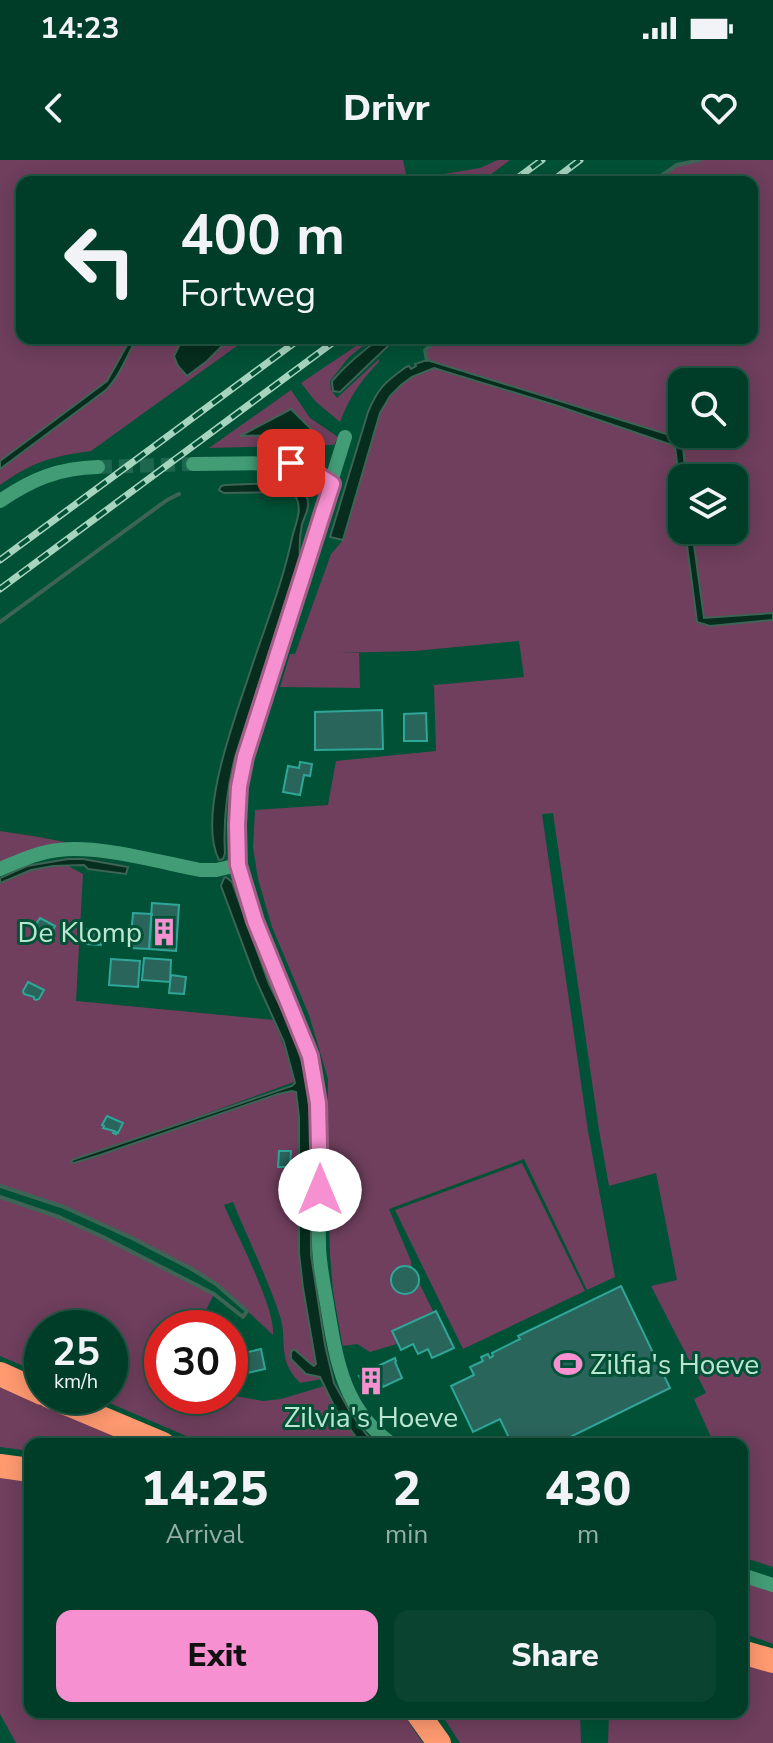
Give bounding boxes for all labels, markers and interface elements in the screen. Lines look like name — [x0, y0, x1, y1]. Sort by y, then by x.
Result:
text: 14:23 — [40, 8, 119, 49]
text: Drivr — [343, 84, 430, 133]
icon: back — [32, 86, 76, 130]
icon: heart — [697, 86, 741, 130]
text: 400 m — [180, 197, 345, 274]
icon: left — [48, 208, 152, 312]
text: Fortweg — [180, 270, 316, 319]
map controls — [668, 368, 748, 544]
button: search — [668, 368, 748, 448]
pin — [257, 429, 325, 497]
icon: arrive — [269, 441, 313, 485]
button: layers — [668, 464, 748, 544]
place label: De Klomp — [18, 914, 142, 952]
building icon: De Klomp — [149, 917, 179, 947]
position arrow — [278, 1148, 362, 1232]
speed limit sign: 30 — [144, 1310, 248, 1414]
text: 25 — [52, 1325, 100, 1379]
place label: Zilfia's Hoeve — [590, 1346, 759, 1384]
sports icon: Zilfia's Hoeve — [553, 1349, 583, 1379]
building icon: Zilvia's Hoeve — [356, 1366, 386, 1396]
text: km/h — [54, 1368, 98, 1395]
place label: Zilvia's Hoeve — [284, 1399, 458, 1437]
text: 14:25 — [141, 1456, 268, 1522]
text: 2 — [392, 1456, 421, 1522]
text: 430 — [545, 1456, 631, 1522]
text: Arrival — [165, 1517, 244, 1552]
text: min — [385, 1517, 428, 1552]
text: m — [577, 1517, 599, 1552]
button: Exit — [56, 1610, 378, 1702]
button: Share — [394, 1610, 716, 1702]

